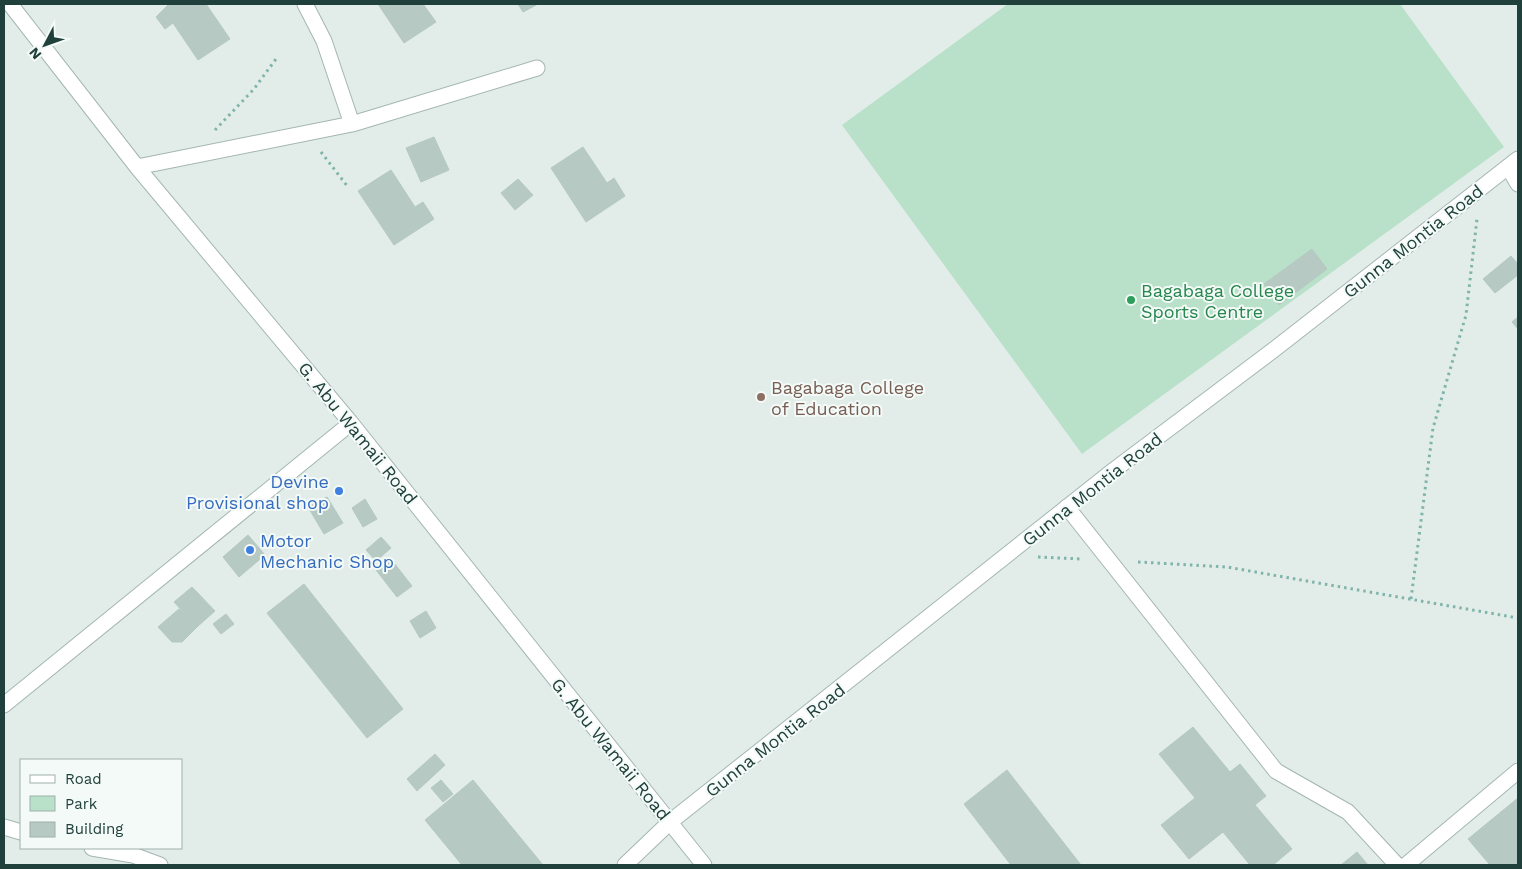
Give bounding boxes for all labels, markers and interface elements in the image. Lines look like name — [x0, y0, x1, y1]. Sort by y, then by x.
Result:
north arrow — [20, 20, 70, 70]
text: N — [26, 44, 45, 63]
street label: Gunna Montia Road — [1339, 180, 1487, 302]
place label: Bagabaga College Sports Centre — [1141, 280, 1294, 322]
marker: Bagabaga College Sports Centre — [1125, 294, 1137, 306]
street label: G. Abu Wamaii Road — [294, 358, 422, 508]
place label: Bagabaga College of Education — [771, 377, 924, 419]
marker: Bagabaga College of Education — [755, 391, 767, 403]
street label: Gunna Montia Road — [1018, 428, 1166, 550]
place label: Devine Provisional shop — [186, 471, 329, 513]
marker: Devine Provisional shop — [333, 485, 345, 497]
place label: Motor Mechanic Shop — [260, 530, 394, 572]
marker: Motor Mechanic Shop — [244, 544, 256, 556]
street label: G. Abu Wamaii Road — [547, 674, 675, 824]
street label: Gunna Montia Road — [701, 679, 849, 801]
legend — [20, 759, 182, 849]
text: Road — [65, 770, 102, 788]
text: Park — [65, 795, 98, 813]
text: Building — [65, 820, 123, 838]

